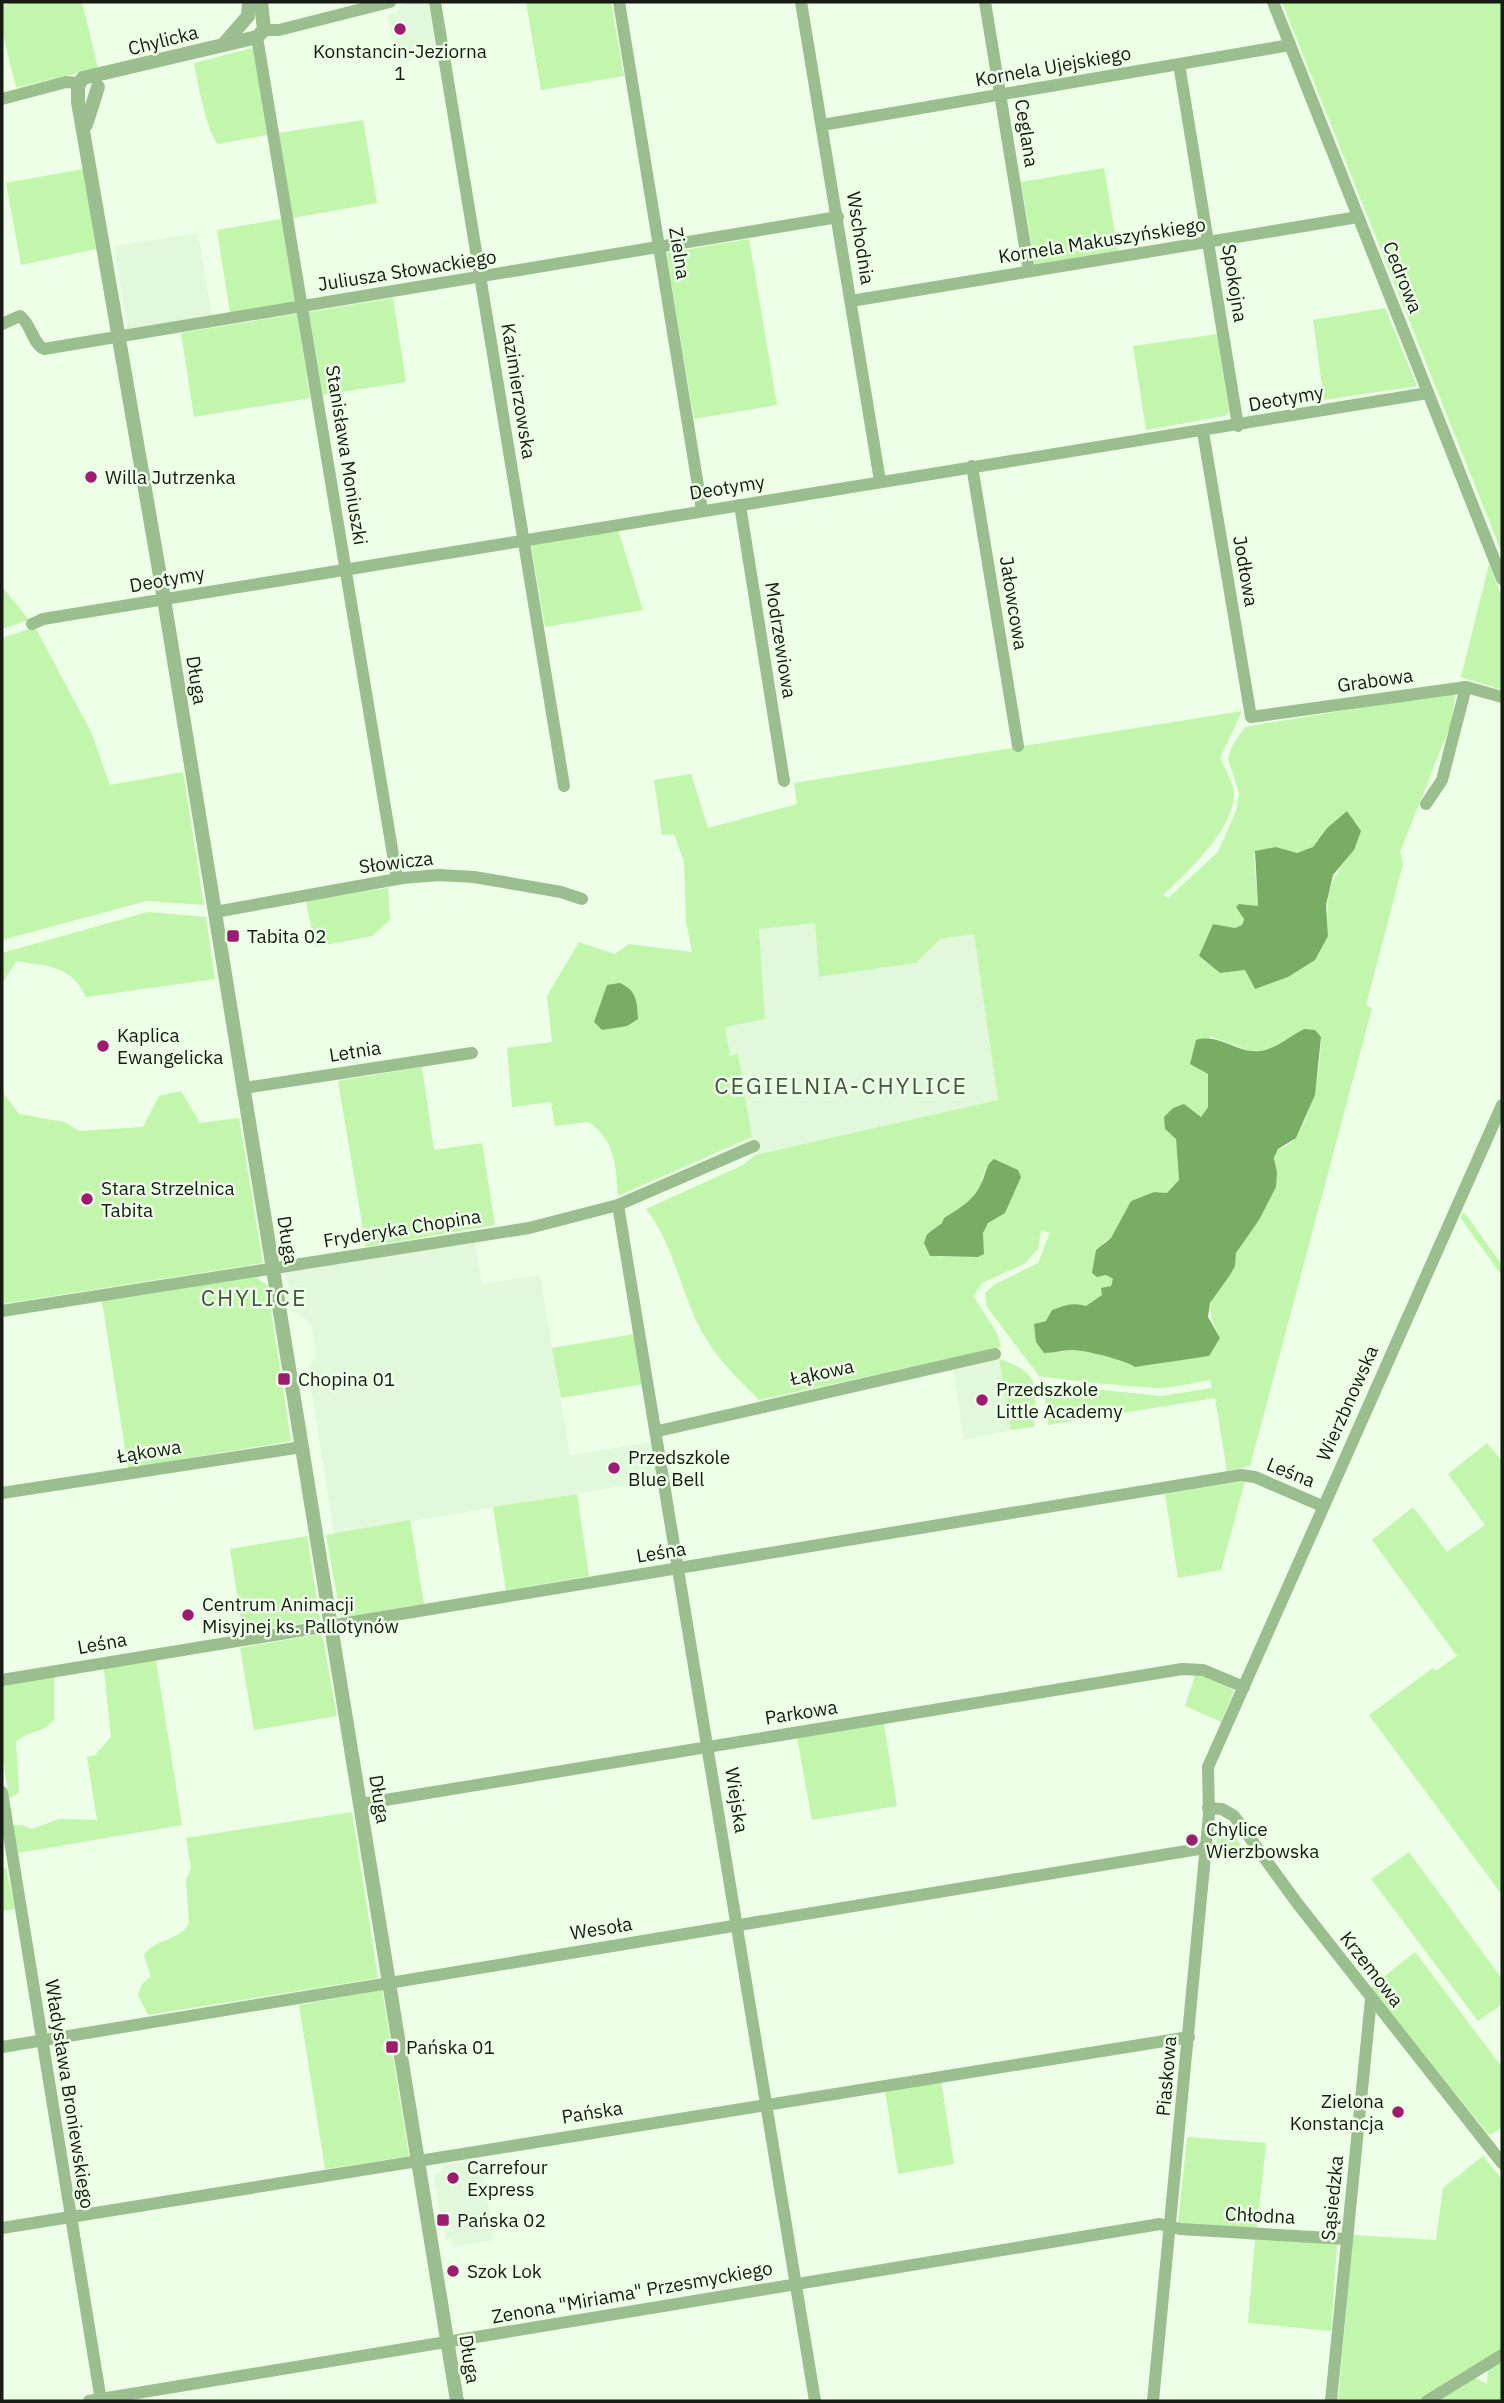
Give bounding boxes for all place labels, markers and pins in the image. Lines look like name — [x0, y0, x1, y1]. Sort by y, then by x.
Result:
marker: Konstancin-Jeziorna 1 — [392, 21, 408, 37]
place label: Konstancin-Jeziorna 1 — [313, 39, 487, 85]
place label: Willa Jutrzenka — [105, 465, 236, 489]
marker: Willa Jutrzenka — [83, 469, 99, 485]
place label: Tabita 02 — [247, 924, 327, 948]
marker: Tabita 02 — [225, 928, 241, 944]
place label: Kaplica Ewangelicka — [117, 1023, 223, 1069]
marker: Kaplica Ewangelicka — [95, 1038, 111, 1054]
place label: Stara Strzelnica Tabita — [101, 1176, 235, 1222]
marker: Stara Strzelnica Tabita — [79, 1191, 95, 1207]
place label: Chopina 01 — [298, 1367, 395, 1391]
marker: Chopina 01 — [276, 1371, 292, 1387]
place label: Przedszkole Little Academy — [996, 1377, 1123, 1423]
marker: Przedszkole Little Academy — [974, 1392, 990, 1408]
place label: Przedszkole Blue Bell — [628, 1445, 730, 1491]
marker: Przedszkole Blue Bell — [606, 1460, 622, 1476]
place label: Centrum Animacji Misyjnej ks. Pallotynów — [202, 1592, 399, 1638]
marker: Centrum Animacji Misyjnej ks. Pallotynów — [180, 1607, 196, 1623]
place label: Chylice Wierzbowska — [1206, 1817, 1319, 1863]
marker: Chylice Wierzbowska — [1184, 1832, 1200, 1848]
place label: Pańska 01 — [406, 2035, 495, 2059]
marker: Pańska 01 — [384, 2039, 400, 2055]
place label: Zielona Konstancja — [1290, 2089, 1384, 2135]
marker: Zielona Konstancja — [1390, 2104, 1406, 2120]
place label: Carrefour Express — [467, 2155, 548, 2201]
marker: Carrefour Express — [445, 2170, 461, 2186]
place label: Pańska 02 — [457, 2208, 546, 2232]
marker: Pańska 02 — [435, 2212, 451, 2228]
place label: Szok Lok — [467, 2259, 542, 2283]
marker: Szok Lok — [445, 2263, 461, 2279]

